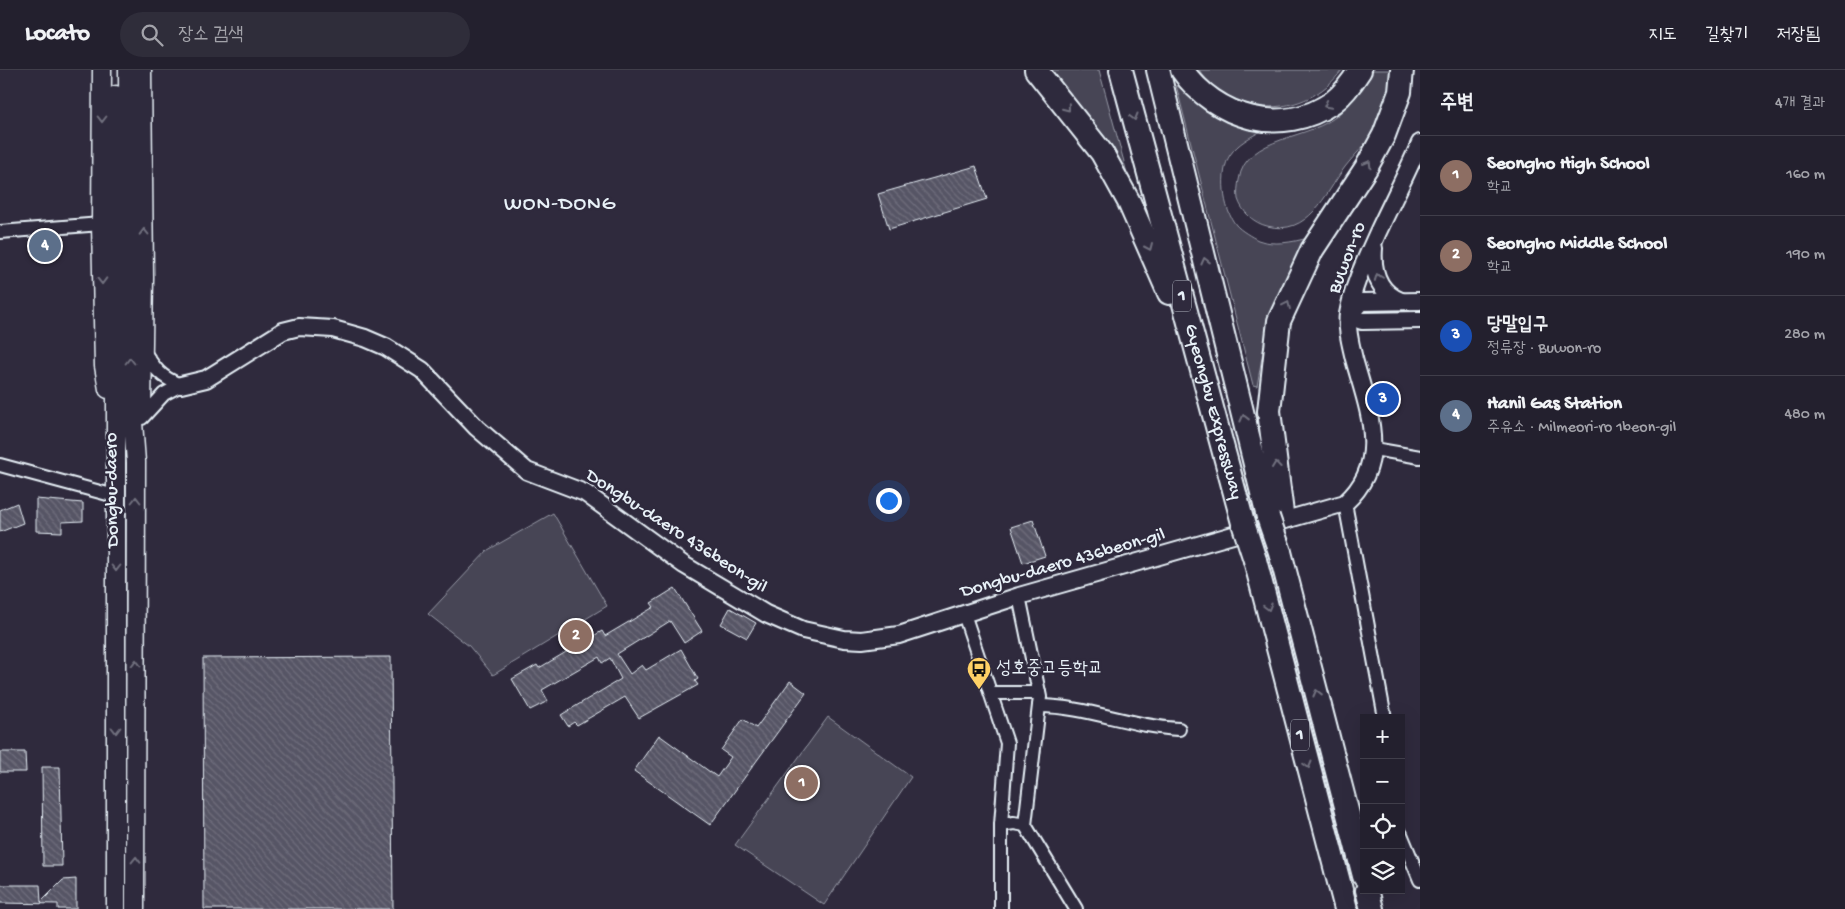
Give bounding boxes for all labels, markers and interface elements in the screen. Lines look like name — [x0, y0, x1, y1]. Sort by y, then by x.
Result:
search box — [120, 12, 470, 57]
text: Locato — [25, 20, 90, 49]
icon: search — [138, 21, 166, 49]
text: 장소 검색 — [178, 24, 244, 47]
text: 지도 — [1648, 25, 1677, 46]
text: 길찾기 — [1705, 25, 1749, 46]
text: 저장됨 — [1777, 25, 1820, 46]
text: 주변 — [1440, 92, 1474, 117]
text: 4개 결과 — [1775, 95, 1825, 114]
one-way arrow — [1323, 99, 1332, 109]
one-way arrow — [1061, 102, 1069, 111]
one-way arrow — [1128, 113, 1138, 121]
one-way arrow — [97, 115, 107, 123]
text: Seongho High School — [1487, 153, 1650, 176]
one-way arrow — [1361, 161, 1371, 170]
text: 1 — [1453, 166, 1459, 185]
text: 160 m — [1786, 166, 1825, 185]
text: 학교 — [1487, 179, 1513, 198]
district label: WON-DONG — [504, 193, 616, 218]
street label: Buwon-ro — [1324, 219, 1372, 298]
pin: 4 — [29, 227, 61, 265]
one-way arrow — [139, 227, 149, 235]
text: Seongho Middle School — [1487, 233, 1667, 256]
one-way arrow — [1142, 242, 1153, 251]
text: 2 — [1452, 246, 1460, 265]
text: 190 m — [1786, 246, 1825, 265]
one-way arrow — [1200, 256, 1211, 265]
text: 학교 — [1487, 259, 1513, 278]
one-way arrow — [1374, 273, 1384, 282]
one-way arrow — [97, 278, 107, 285]
road number: 1 — [1173, 280, 1191, 312]
one-way arrow — [1280, 301, 1291, 310]
text: 당말입구 — [1487, 314, 1548, 337]
street label: Gyeongbu Expressway — [1178, 322, 1248, 503]
text: 3 — [1452, 326, 1460, 345]
text: 280 m — [1784, 326, 1825, 345]
text: 정류장 · Buwon-ro — [1487, 340, 1601, 359]
one-way arrow — [125, 357, 135, 364]
pin: 3 — [1367, 380, 1399, 418]
text: Hanil Gas Station — [1487, 393, 1622, 416]
text: 4 — [1452, 406, 1460, 425]
text: 480 m — [1784, 406, 1825, 425]
one-way arrow — [1239, 414, 1250, 423]
text: 주유소 · Milmeori-ro 1beon-gil — [1487, 419, 1676, 438]
street label: Dongbu-daero — [100, 432, 126, 550]
one-way arrow — [1271, 460, 1282, 468]
street label: Dongbu-daero 436beon-gil — [579, 464, 771, 599]
your location — [876, 488, 902, 514]
one-way arrow — [131, 496, 141, 504]
street label: Dongbu-daero 436beon-gil — [956, 524, 1168, 605]
one-way arrow — [110, 564, 121, 572]
one-way arrow — [1262, 603, 1273, 612]
pin: 2 — [560, 617, 592, 655]
bus stop icon: 성호중고등학교 — [966, 656, 992, 690]
place label: 성호중고등학교 — [996, 658, 1103, 681]
one-way arrow — [131, 659, 141, 666]
one-way arrow — [1312, 689, 1323, 698]
map controls — [1360, 714, 1405, 894]
button: + — [1360, 714, 1405, 759]
road number: 1 — [1291, 720, 1309, 750]
one-way arrow — [111, 726, 121, 734]
button: − — [1360, 759, 1405, 804]
one-way arrow — [1302, 760, 1313, 769]
pin: 1 — [786, 764, 818, 802]
button: locate — [1360, 804, 1405, 849]
button: layers — [1360, 849, 1405, 894]
one-way arrow — [130, 856, 141, 864]

